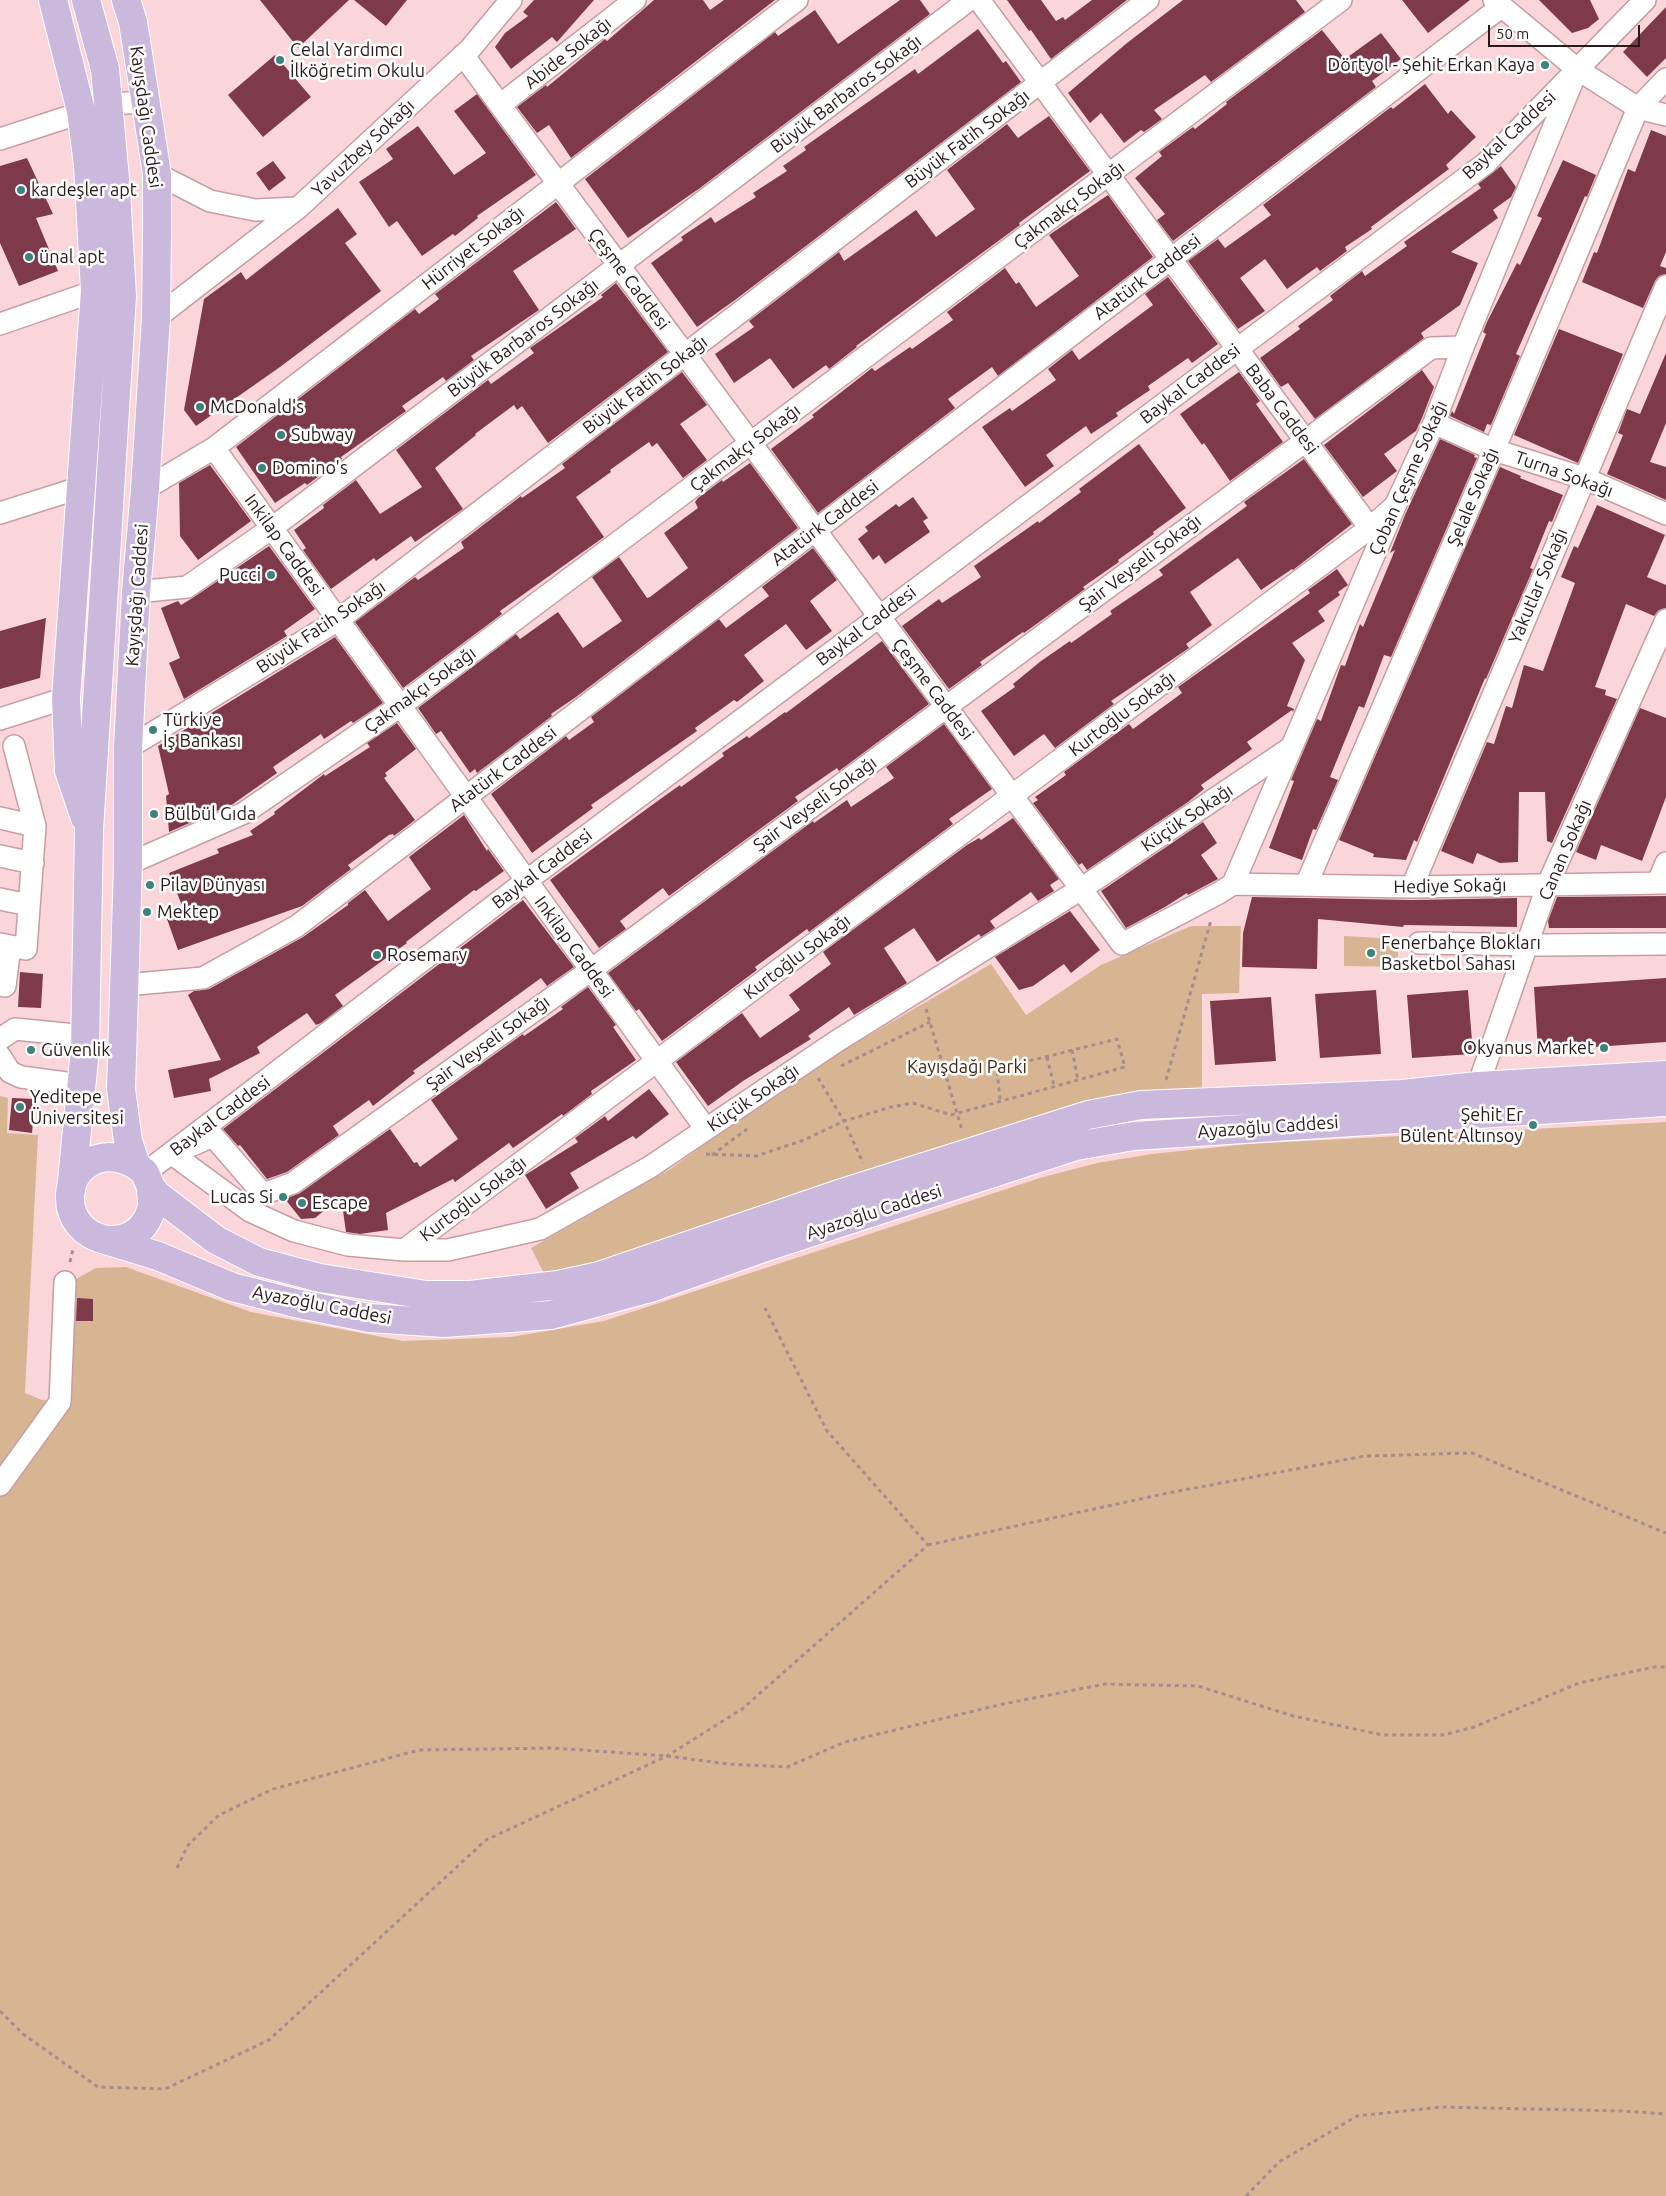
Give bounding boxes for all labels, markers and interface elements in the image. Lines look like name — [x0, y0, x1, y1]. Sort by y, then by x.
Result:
street label: Abide Sokağı — [520, 12, 616, 94]
scale bar — [1491, 15, 1644, 47]
text: 50 m — [1496, 25, 1529, 42]
street label: Büyük Barbaros Sokağı — [766, 30, 926, 158]
place label: Celal Yardımcı İlköğretim Okulu — [290, 39, 425, 82]
street label: Kayışdağı Caddesi — [125, 45, 167, 189]
marker: Celal Yardımcı İlköğretim Okulu — [274, 54, 286, 66]
place label: Dörtyol - Şehit Erkan Kaya — [1328, 54, 1535, 76]
marker: Dörtyol - Şehit Erkan Kaya — [1539, 59, 1551, 71]
street label: Büyük Fatih Sokağı — [900, 85, 1034, 193]
street label: Baykal Caddesi — [1458, 86, 1560, 184]
street label: Yavuzbey Sokağı — [307, 95, 419, 201]
street label: Çakmakçı Sokağı — [1009, 156, 1129, 254]
place label: kardeşler apt — [31, 179, 137, 201]
marker: kardeşler apt — [15, 184, 27, 196]
street label: Hürriyet Sokağı — [418, 201, 528, 295]
street label: Çeşme Caddesi — [584, 224, 674, 334]
street label: Atatürk Caddesi — [1089, 230, 1205, 324]
place label: ünal apt — [39, 246, 105, 268]
marker: ünal apt — [23, 251, 35, 263]
street label: Büyük Barbaros Sokağı — [443, 274, 603, 402]
street label: Büyük Fatih Sokağı — [578, 331, 712, 439]
street label: Baykal Caddesi — [1136, 339, 1244, 429]
street label: Baba Caddesi — [1241, 359, 1323, 459]
place label: McDonald's — [210, 396, 304, 418]
street label: Çoban Çeşme Sokağı — [1364, 397, 1452, 559]
street label: Çakmakçı Sokağı — [685, 399, 805, 497]
marker: McDonald's — [194, 401, 206, 413]
place label: Subway — [291, 424, 353, 446]
marker: Subway — [275, 429, 287, 441]
street label: Şelale Sokağı — [1443, 444, 1503, 550]
street label: Turna Sokağı — [1512, 446, 1616, 502]
place label: Domino's — [272, 457, 348, 479]
marker: Domino's — [256, 462, 268, 474]
street label: Atatürk Caddesi — [767, 476, 883, 570]
street label: Inkilap Caddesi — [240, 490, 328, 600]
street label: Şair Veyseli Sokağı — [1075, 510, 1205, 616]
street label: Kayışdağı Caddesi — [121, 523, 153, 667]
street label: Yakutlar Sokağı — [1504, 525, 1572, 647]
place label: Pucci — [219, 564, 261, 586]
marker: Pucci — [265, 569, 277, 581]
street label: Büyük Fatih Sokağı — [252, 576, 390, 678]
street label: Baykal Caddesi — [812, 581, 920, 671]
street label: Çeşme Caddesi — [888, 634, 978, 744]
street label: Çakmakçı Sokağı — [360, 642, 480, 738]
street label: Kurtoğlu Sokağı — [1064, 667, 1180, 761]
place label: Türkiye İş Bankası — [163, 709, 241, 752]
street label: Atatürk Caddesi — [445, 722, 561, 816]
marker: Türkiye İş Bankası — [147, 724, 159, 736]
street label: Şair Veyseli Sokağı — [749, 752, 881, 856]
street label: Küçük Sokağı — [1137, 779, 1237, 857]
street label: Canan Sokağı — [1534, 796, 1596, 904]
place label: Bülbül Gıda — [164, 803, 256, 825]
marker: Bülbül Gıda — [148, 808, 160, 820]
street label: Baykal Caddesi — [488, 824, 596, 914]
place label: Pilav Dünyası — [160, 874, 265, 896]
street label: Hediye Sokağı — [1393, 874, 1507, 898]
marker: Pilav Dünyası — [144, 879, 156, 891]
street label: Inkilap Caddesi — [530, 892, 618, 1002]
place label: Mektep — [157, 901, 219, 923]
marker: Mektep — [141, 906, 153, 918]
street label: Kurtoğlu Sokağı — [739, 910, 855, 1004]
place label: Fenerbahçe Blokları Basketbol Sahası — [1381, 932, 1541, 974]
place label: Rosemary — [387, 944, 467, 966]
marker: Fenerbahçe Blokları Basketbol Sahası — [1365, 947, 1377, 959]
marker: Rosemary — [371, 949, 383, 961]
street label: Şair Veyseli Sokağı — [422, 991, 554, 1095]
place label: Okyanus Market — [1463, 1037, 1594, 1059]
place label: Güvenlik — [41, 1039, 110, 1061]
marker: Okyanus Market — [1598, 1042, 1610, 1054]
marker: Güvenlik — [25, 1044, 37, 1056]
park label: Kayışdağı Parki — [907, 1056, 1027, 1078]
street label: Küçük Sokağı — [703, 1059, 803, 1137]
street label: Baykal Caddesi — [166, 1071, 274, 1161]
place label: Yeditepe Üniversitesi — [30, 1086, 124, 1128]
marker: Yeditepe Üniversitesi — [14, 1101, 26, 1113]
place label: Şehit Er Bülent Altınsoy — [1400, 1104, 1523, 1146]
street label: Ayazoğlu Caddesi — [1197, 1111, 1339, 1143]
marker: Şehit Er Bülent Altınsoy — [1527, 1119, 1539, 1131]
street label: Kurtoğlu Sokağı — [415, 1152, 531, 1246]
street label: Ayazoğlu Caddesi — [804, 1180, 944, 1244]
place label: Lucas Si — [210, 1186, 273, 1208]
marker: Lucas Si — [277, 1191, 289, 1203]
place label: Escape — [312, 1192, 368, 1214]
marker: Escape — [296, 1197, 308, 1209]
street label: Ayazoğlu Caddesi — [251, 1281, 393, 1329]

